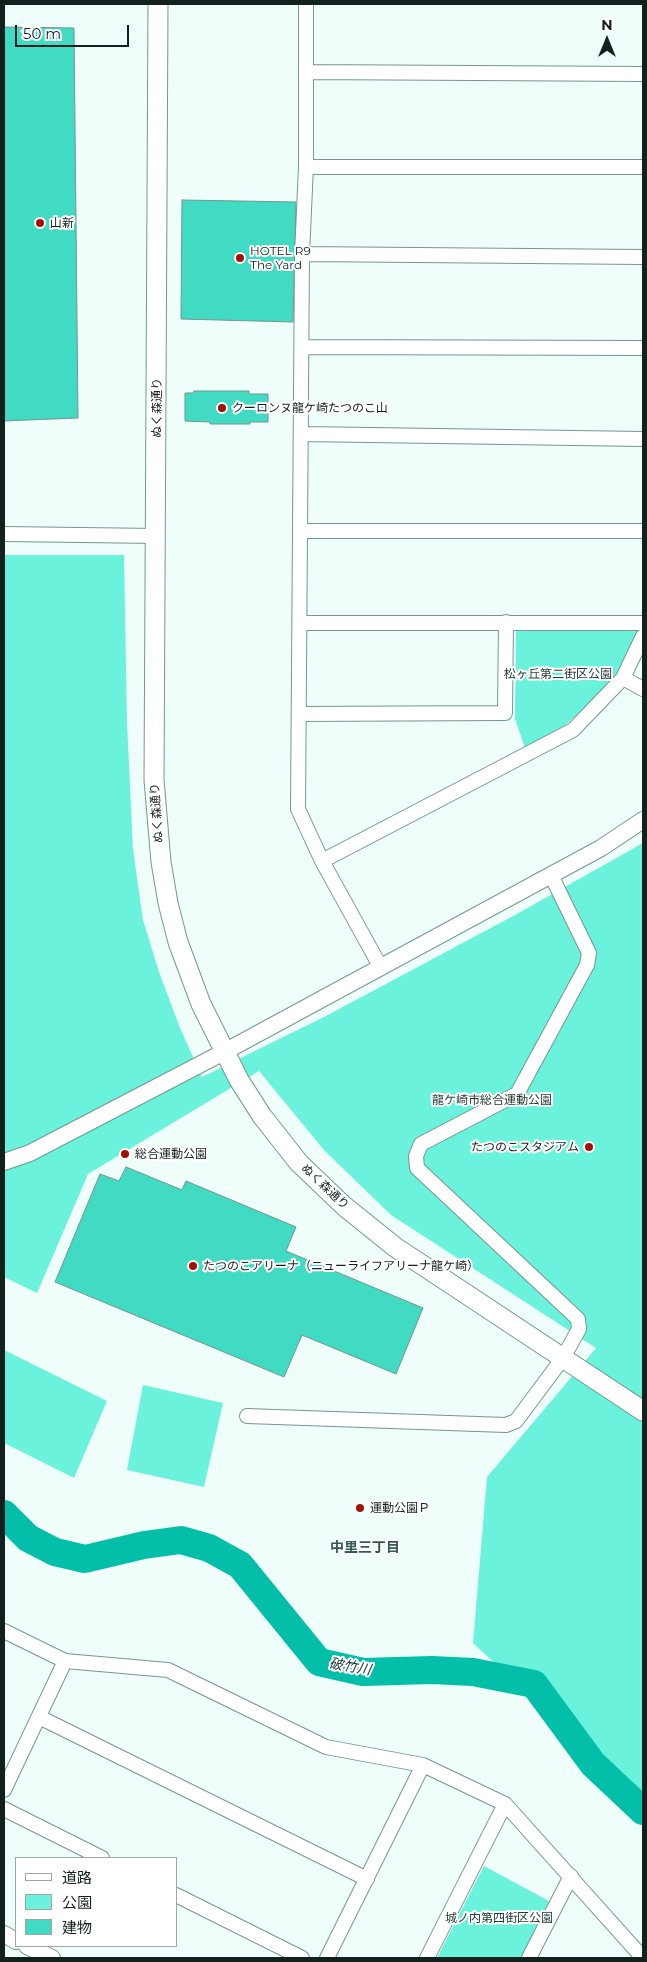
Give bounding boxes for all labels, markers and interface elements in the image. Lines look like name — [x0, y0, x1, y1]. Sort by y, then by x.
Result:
scale bar — [18, 15, 131, 47]
north arrow — [582, 15, 632, 65]
text: N — [601, 16, 613, 34]
text: 50 m — [23, 24, 61, 43]
place label: 山新 — [50, 216, 74, 230]
marker: 山新 — [34, 217, 46, 229]
place label: HOTEL R9 The Yard — [250, 244, 311, 272]
marker: HOTEL R9 The Yard — [234, 252, 246, 264]
street label: ぬく森通り — [150, 378, 164, 438]
place label: クーロンヌ龍ケ崎たつのこ山 — [232, 401, 388, 415]
marker: クーロンヌ龍ケ崎たつのこ山 — [216, 402, 228, 414]
park label: 松ヶ丘第二街区公園 — [504, 667, 612, 681]
street label: ぬく森通り — [148, 783, 166, 843]
park label: 龍ケ崎市総合運動公園 — [432, 1093, 552, 1107]
place label: たつのこスタジアム — [471, 1140, 579, 1154]
marker: たつのこスタジアム — [583, 1141, 595, 1153]
place label: 総合運動公園 — [135, 1147, 207, 1161]
marker: 総合運動公園 — [119, 1148, 131, 1160]
street label: ぬく森通り — [298, 1161, 352, 1213]
place label: たつのこアリーナ（ニューライフアリーナ龍ケ崎） — [203, 1259, 479, 1273]
marker: たつのこアリーナ（ニューライフアリーナ龍ケ崎） — [187, 1260, 199, 1272]
place label: 運動公園Ｐ — [370, 1501, 430, 1515]
marker: 運動公園Ｐ — [354, 1502, 366, 1514]
district label: 中里三丁目 — [330, 1540, 400, 1556]
water label: 破竹川 — [328, 1655, 372, 1679]
legend — [15, 1857, 178, 1947]
text: 道路 — [62, 1868, 92, 1887]
text: 公園 — [62, 1893, 92, 1912]
park label: 城ノ内第四街区公園 — [445, 1911, 553, 1925]
text: 建物 — [62, 1918, 92, 1937]

